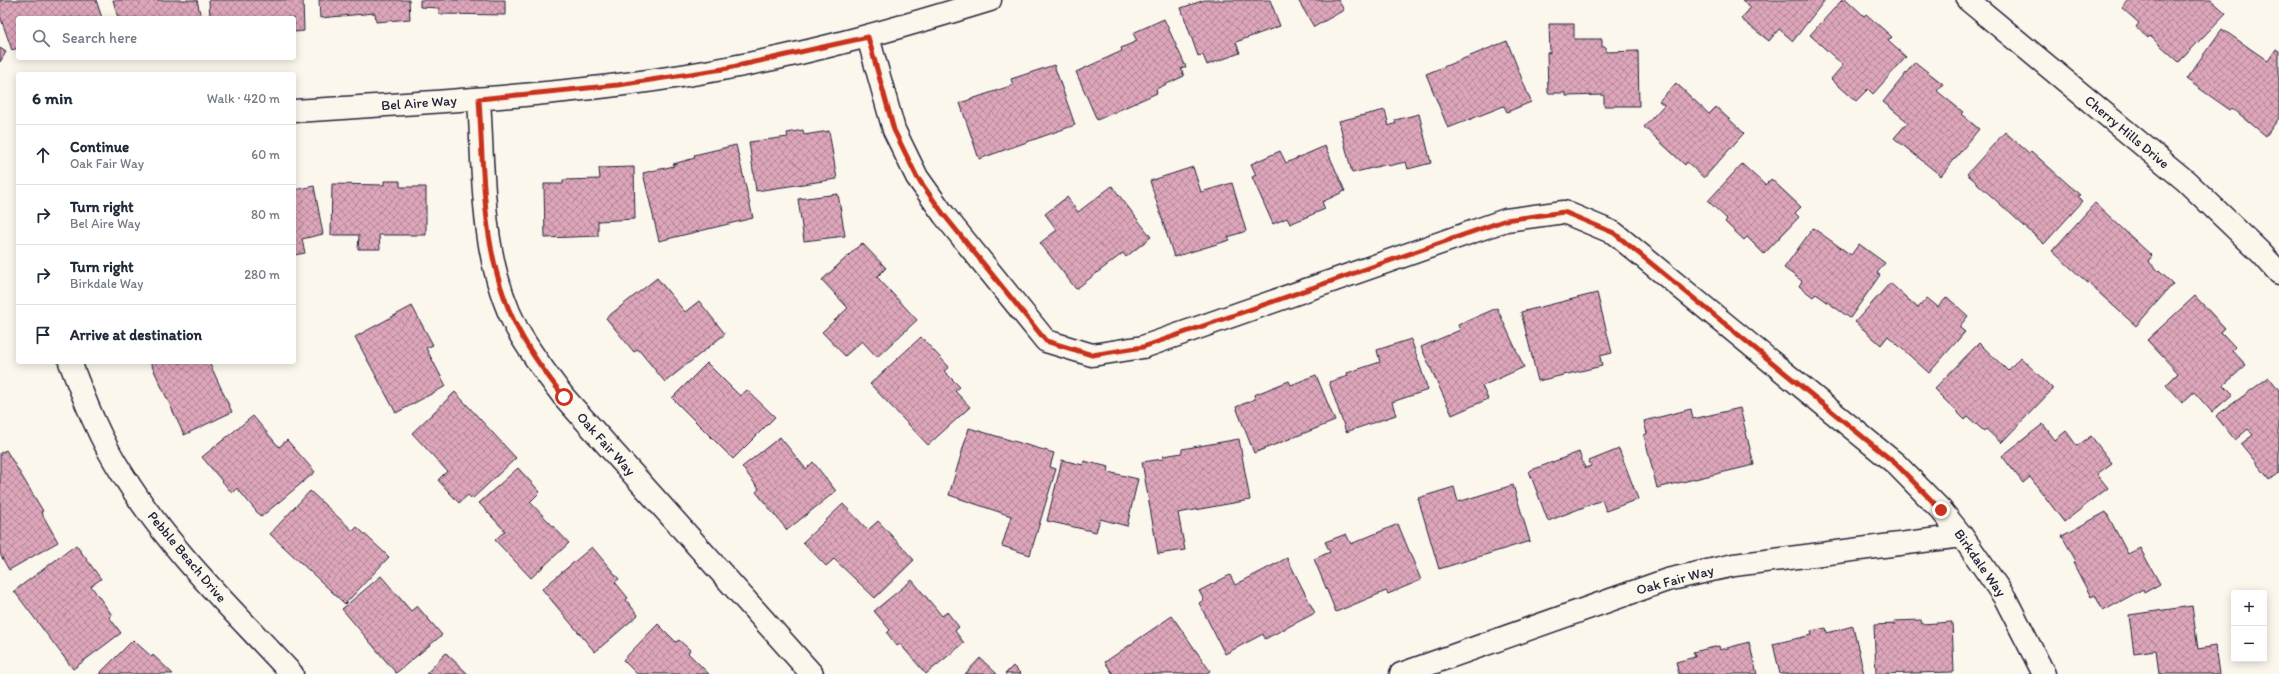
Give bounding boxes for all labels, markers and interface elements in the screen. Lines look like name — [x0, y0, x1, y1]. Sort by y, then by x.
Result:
search box — [16, 16, 296, 60]
icon: search — [30, 27, 52, 49]
text: Search here — [62, 29, 137, 47]
text: 6 min — [32, 88, 73, 108]
text: Walk · 420 m — [207, 91, 280, 106]
street label: Bel Aire Way — [381, 92, 458, 114]
street label: Cherry Hills Drive — [2081, 92, 2173, 173]
text: Continue — [70, 138, 129, 156]
icon: ahead — [32, 144, 54, 166]
text: 60 m — [251, 147, 280, 162]
text: Oak Fair Way — [70, 156, 144, 171]
text: Turn right — [70, 198, 134, 216]
icon: right — [32, 204, 54, 226]
text: 80 m — [251, 207, 280, 222]
text: Bel Aire Way — [70, 216, 141, 231]
text: Turn right — [70, 258, 134, 276]
icon: right — [32, 264, 54, 286]
text: 280 m — [244, 267, 280, 282]
text: Birkdale Way — [70, 276, 143, 291]
icon: arrive — [32, 324, 54, 346]
text: Arrive at destination — [70, 326, 202, 344]
route start — [555, 388, 573, 406]
street label: Oak Fair Way — [573, 409, 639, 480]
route end — [1932, 501, 1950, 519]
street label: Pebble Beach Drive — [144, 508, 230, 606]
street label: Birkdale Way — [1950, 526, 2010, 601]
street label: Oak Fair Way — [1634, 561, 1716, 599]
map controls — [2231, 590, 2267, 662]
button: + — [2231, 590, 2267, 626]
button: − — [2231, 626, 2267, 662]

